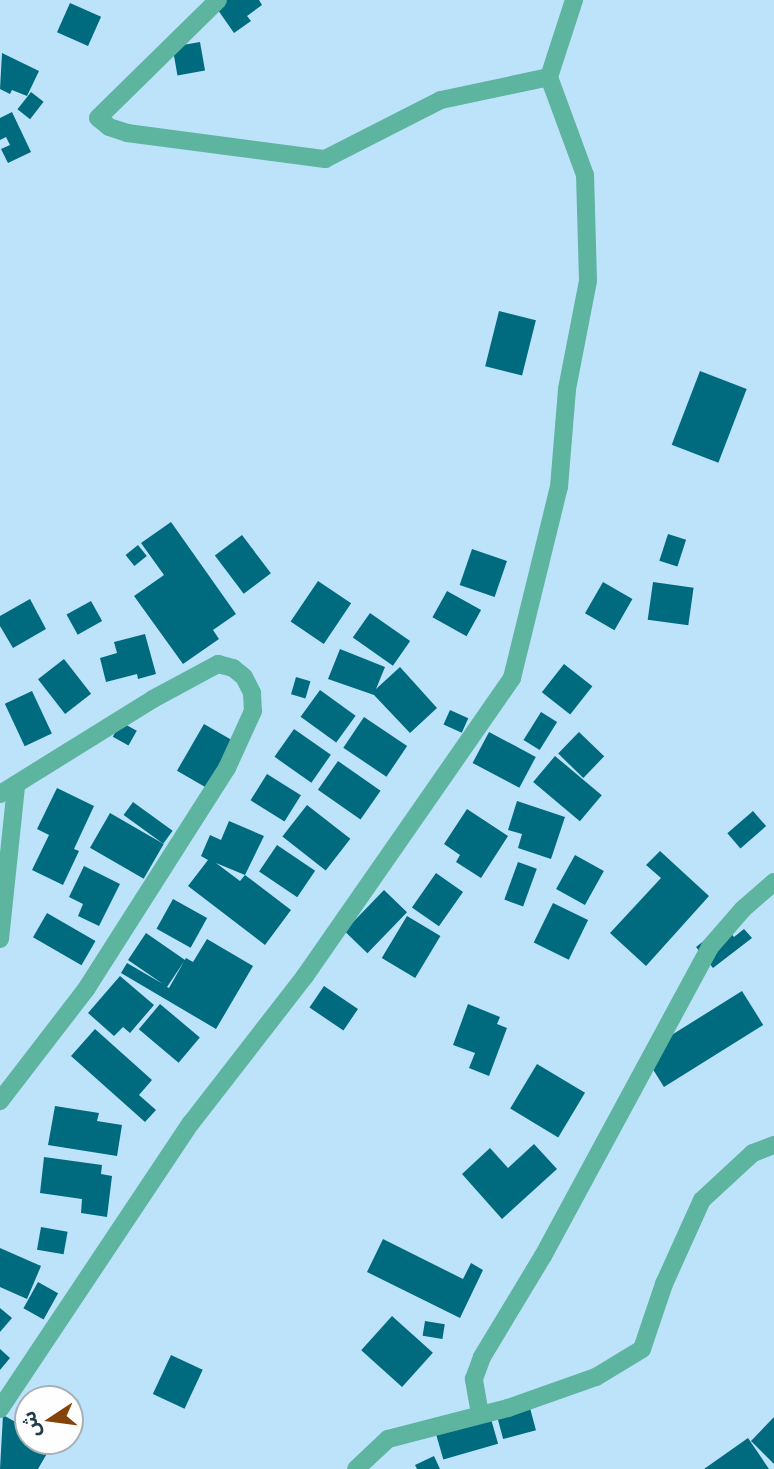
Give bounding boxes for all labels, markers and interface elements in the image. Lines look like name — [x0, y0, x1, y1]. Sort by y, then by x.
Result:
north arrow — [14, 1385, 84, 1455]
text: ش — [15, 1409, 46, 1440]

